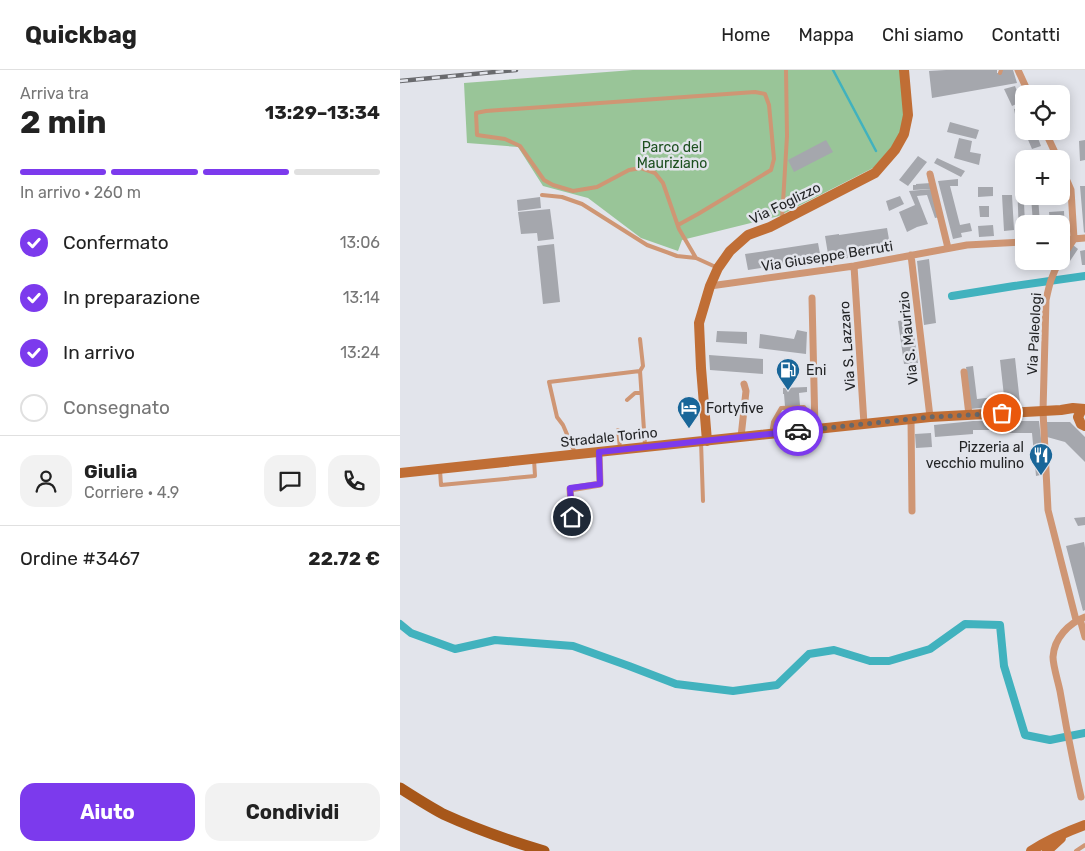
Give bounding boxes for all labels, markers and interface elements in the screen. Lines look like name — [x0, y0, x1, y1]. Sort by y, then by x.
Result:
text: Quickbag — [25, 21, 137, 49]
text: Home — [721, 24, 770, 46]
text: Mappa — [798, 24, 854, 46]
text: Chi siamo — [882, 24, 964, 46]
text: Contatti — [992, 24, 1060, 46]
text: Arriva tra — [20, 84, 89, 103]
map controls — [1015, 85, 1070, 270]
button: locate — [1015, 85, 1070, 140]
text: 13:29–13:34 — [265, 101, 380, 124]
text: 2 min — [20, 103, 107, 141]
park label: Parco del Mauriziano — [637, 139, 707, 172]
button: + — [1015, 150, 1070, 205]
street label: Via Foglizzo — [747, 179, 824, 228]
text: In arrivo · 260 m — [20, 183, 141, 202]
button: − — [1015, 215, 1070, 270]
icon: check — [20, 229, 48, 257]
text: Confermato — [63, 231, 169, 254]
text: 13:06 — [340, 233, 380, 252]
street label: Via Giuseppe Berruti — [760, 238, 894, 275]
icon: check — [20, 284, 48, 312]
text: In preparazione — [63, 286, 200, 309]
text: 13:14 — [343, 288, 380, 307]
street label: Via S. Maurizio — [895, 290, 922, 386]
street label: Via Paleologi — [1024, 292, 1045, 376]
street label: Via S. Lazzaro — [836, 300, 859, 392]
icon: check — [20, 339, 48, 367]
text: In arrivo — [63, 341, 135, 364]
text: 13:24 — [340, 343, 380, 362]
fuel station icon: Eni — [775, 357, 801, 391]
place label: Eni — [806, 362, 826, 379]
pin — [981, 392, 1023, 434]
hotel icon: Fortyfive — [676, 395, 702, 429]
text: Consegnato — [63, 396, 170, 419]
icon: bag — [988, 399, 1016, 427]
place label: Fortyfive — [706, 400, 764, 417]
courier — [773, 406, 823, 456]
icon: car — [784, 417, 812, 445]
street label: Stradale Torino — [560, 424, 658, 451]
place label: Pizzeria al vecchio mulino — [926, 439, 1024, 472]
restaurant icon: Pizzeria al vecchio mulino — [1028, 442, 1054, 476]
button: person — [20, 455, 72, 507]
button: chat — [264, 455, 316, 507]
button: phone — [328, 455, 380, 507]
text: Giulia — [84, 460, 137, 483]
text: Corriere · 4.9 — [84, 483, 179, 502]
pin — [551, 496, 593, 538]
icon: home — [558, 503, 586, 531]
text: Ordine #3467 — [20, 547, 140, 570]
text: 22.72 € — [308, 547, 380, 570]
button: Aiuto — [20, 783, 195, 841]
button: Condividi — [205, 783, 380, 841]

